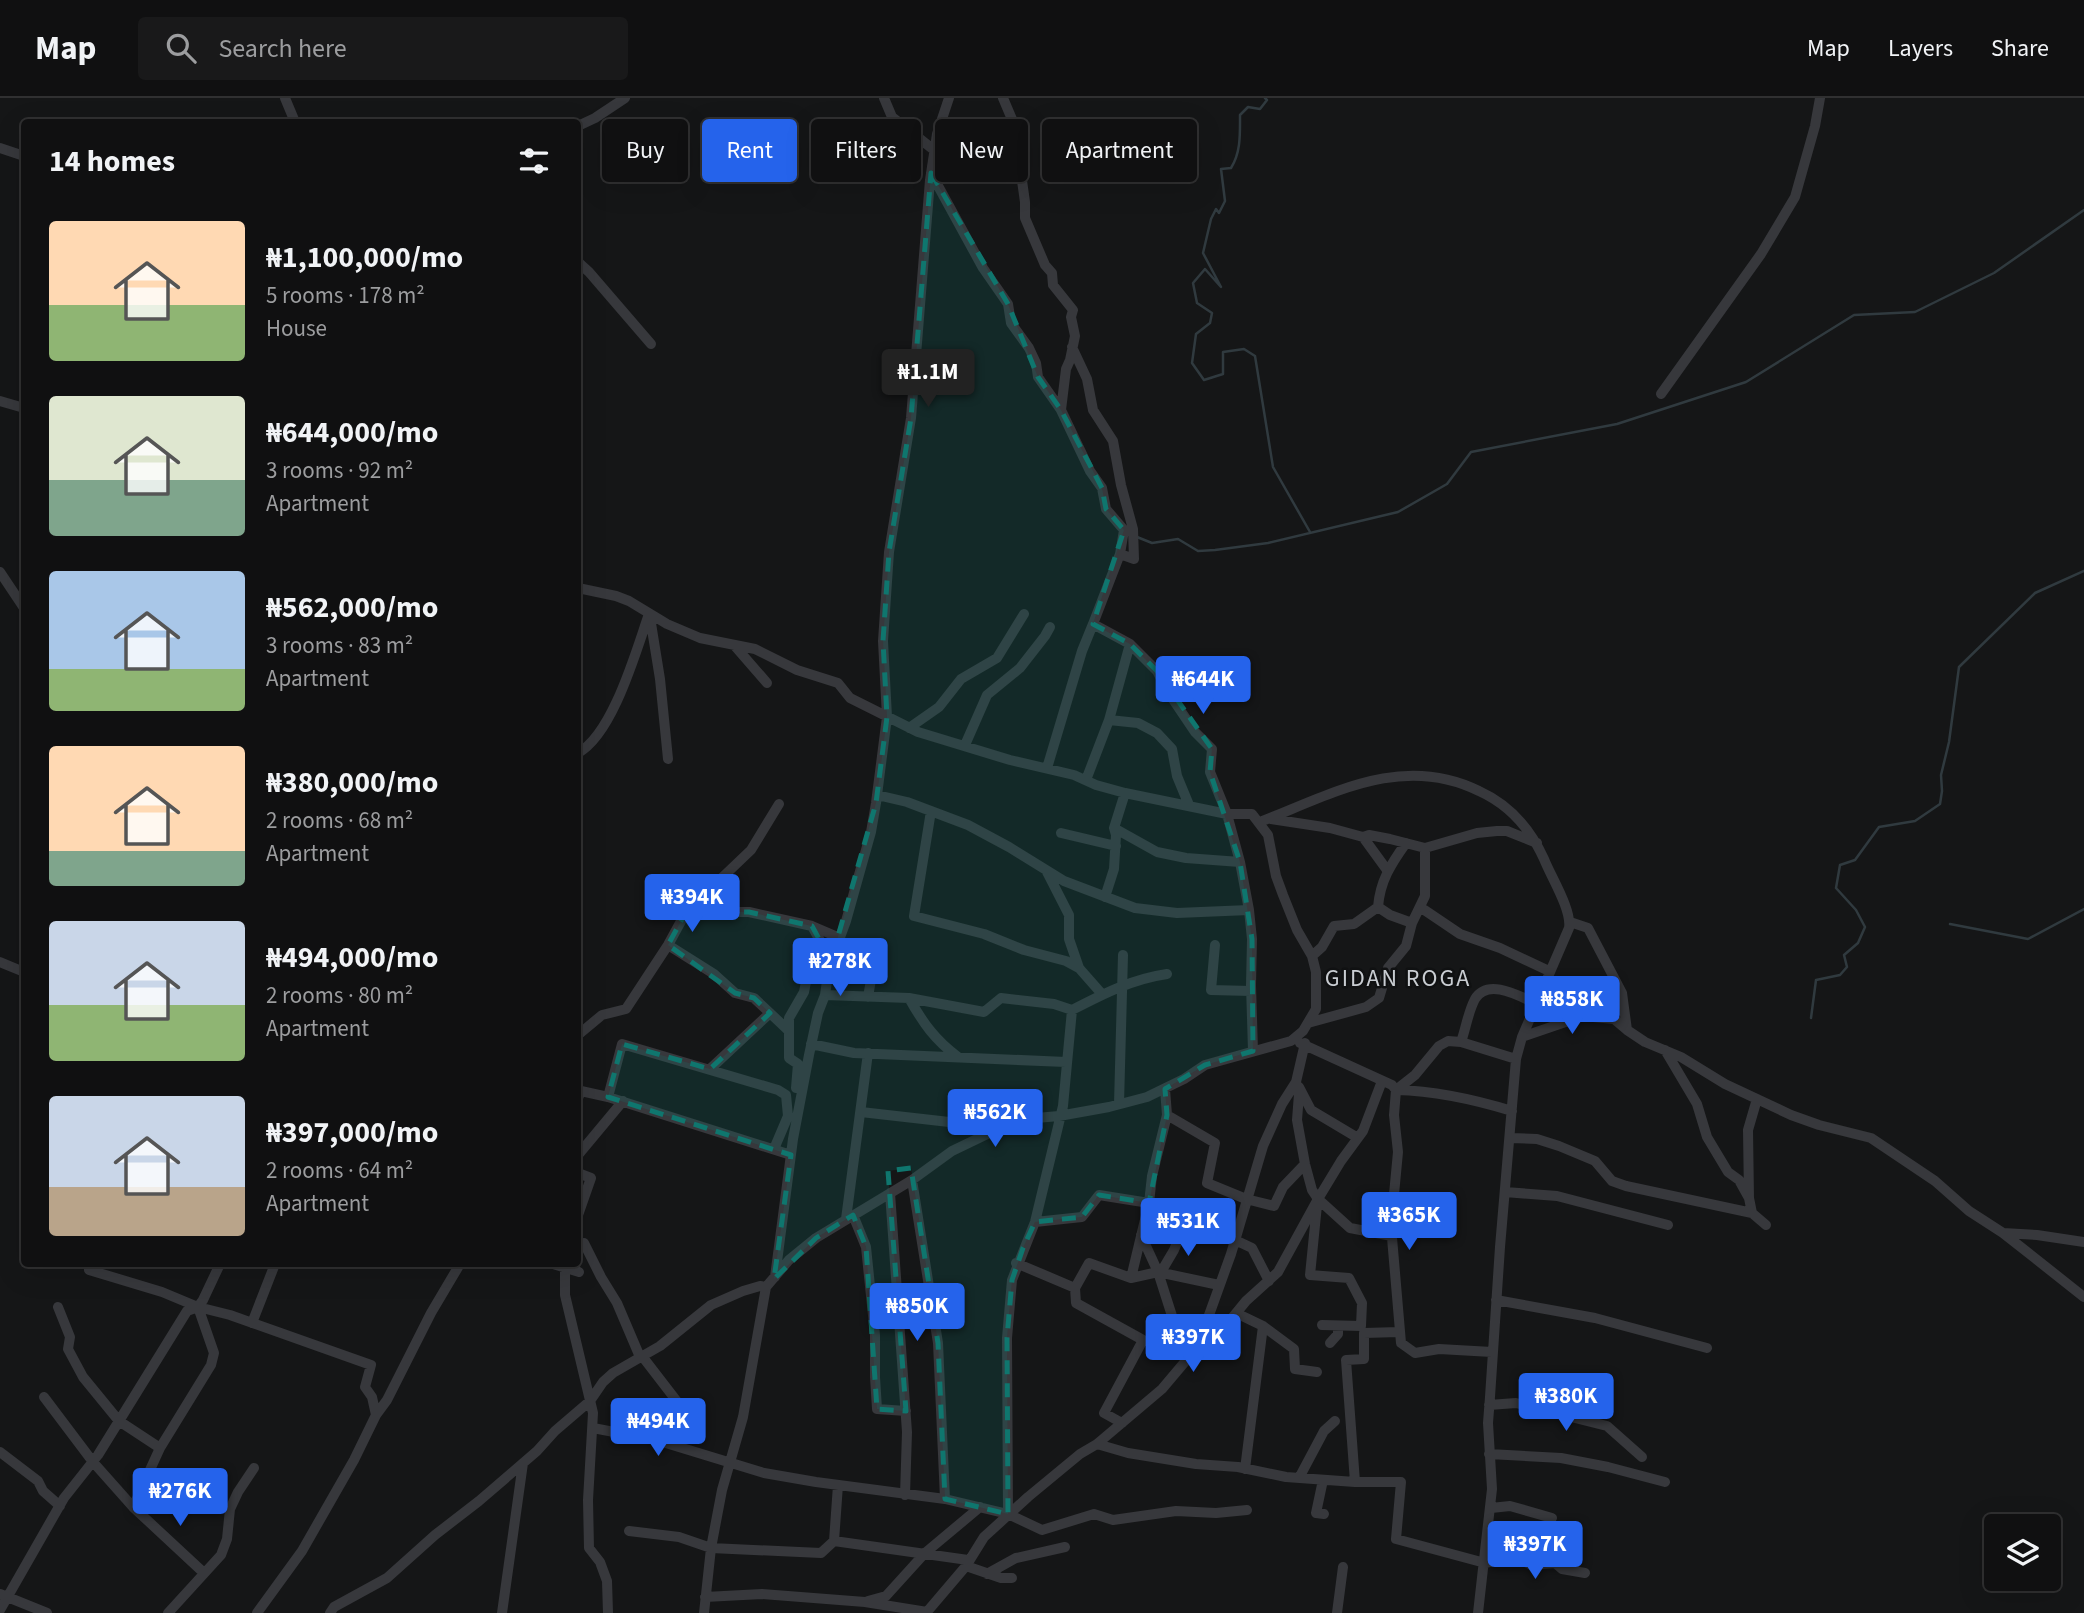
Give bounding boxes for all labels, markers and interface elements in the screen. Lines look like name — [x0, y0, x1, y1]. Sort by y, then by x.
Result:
search box — [138, 17, 628, 80]
text: Map — [35, 25, 96, 72]
icon: search — [162, 29, 200, 67]
text: Search here — [218, 30, 347, 67]
text: Map — [1807, 31, 1850, 66]
text: Layers — [1888, 31, 1953, 66]
text: Share — [1991, 31, 2049, 66]
chip: Buy — [602, 119, 688, 182]
chip: Rent — [702, 119, 797, 182]
chip: Filters — [811, 119, 921, 182]
chip: New — [935, 119, 1028, 182]
chip: Apartment — [1042, 119, 1197, 182]
text: 14 homes — [49, 140, 175, 183]
icon: filters — [515, 142, 553, 180]
text: ₦1,100,000/mo — [266, 236, 463, 279]
icon: home — [105, 249, 189, 333]
text: 5 rooms · 178 m² — [266, 279, 425, 312]
text: House — [266, 312, 327, 345]
pin: ₦1.1M — [879, 350, 977, 409]
text: ₦1.1M — [898, 355, 958, 388]
text: ₦644,000/mo — [266, 411, 438, 454]
icon: home — [105, 424, 189, 508]
text: 3 rooms · 92 m² — [266, 454, 413, 487]
text: Apartment — [266, 487, 369, 520]
text: ₦562,000/mo — [266, 586, 438, 629]
icon: home — [105, 599, 189, 683]
text: 3 rooms · 83 m² — [266, 629, 413, 662]
pin: ₦644K — [1154, 656, 1252, 716]
text: Apartment — [266, 662, 369, 695]
text: ₦644K — [1172, 662, 1234, 695]
text: ₦380,000/mo — [266, 761, 438, 804]
icon: home — [105, 774, 189, 858]
text: 2 rooms · 68 m² — [266, 804, 413, 837]
text: Apartment — [266, 837, 369, 870]
pin: ₦394K — [643, 874, 741, 934]
text: ₦394K — [661, 880, 723, 913]
text: ₦494,000/mo — [266, 936, 438, 979]
pin: ₦278K — [791, 939, 889, 998]
text: ₦278K — [809, 944, 871, 977]
icon: home — [105, 949, 189, 1033]
district label: GIDAN ROGA — [1325, 961, 1471, 996]
pin: ₦858K — [1523, 976, 1621, 1036]
text: 2 rooms · 80 m² — [266, 979, 413, 1012]
text: ₦858K — [1541, 982, 1603, 1015]
text: Apartment — [266, 1012, 369, 1045]
pin: ₦562K — [946, 1090, 1044, 1149]
text: ₦562K — [964, 1095, 1026, 1128]
text: ₦397,000/mo — [266, 1111, 438, 1154]
icon: home — [105, 1124, 189, 1208]
text: 2 rooms · 64 m² — [266, 1154, 413, 1187]
text: Apartment — [266, 1187, 369, 1220]
pin: ₦365K — [1360, 1192, 1458, 1252]
pin: ₦531K — [1139, 1198, 1237, 1258]
text: ₦365K — [1378, 1198, 1440, 1231]
text: ₦531K — [1157, 1204, 1219, 1237]
pin: ₦850K — [868, 1284, 966, 1343]
text: ₦850K — [886, 1289, 948, 1322]
pin: ₦397K — [1144, 1314, 1242, 1374]
text: ₦397K — [1162, 1320, 1224, 1353]
pin: ₦380K — [1517, 1374, 1615, 1433]
text: ₦380K — [1535, 1379, 1597, 1412]
pin: ₦494K — [609, 1398, 707, 1458]
text: ₦494K — [627, 1404, 689, 1437]
pin: ₦276K — [131, 1468, 229, 1528]
text: ₦276K — [149, 1474, 211, 1507]
map controls — [1984, 1514, 2061, 1591]
button: layers — [1984, 1514, 2061, 1591]
pin: ₦397K — [1486, 1522, 1584, 1581]
text: ₦397K — [1504, 1527, 1566, 1560]

